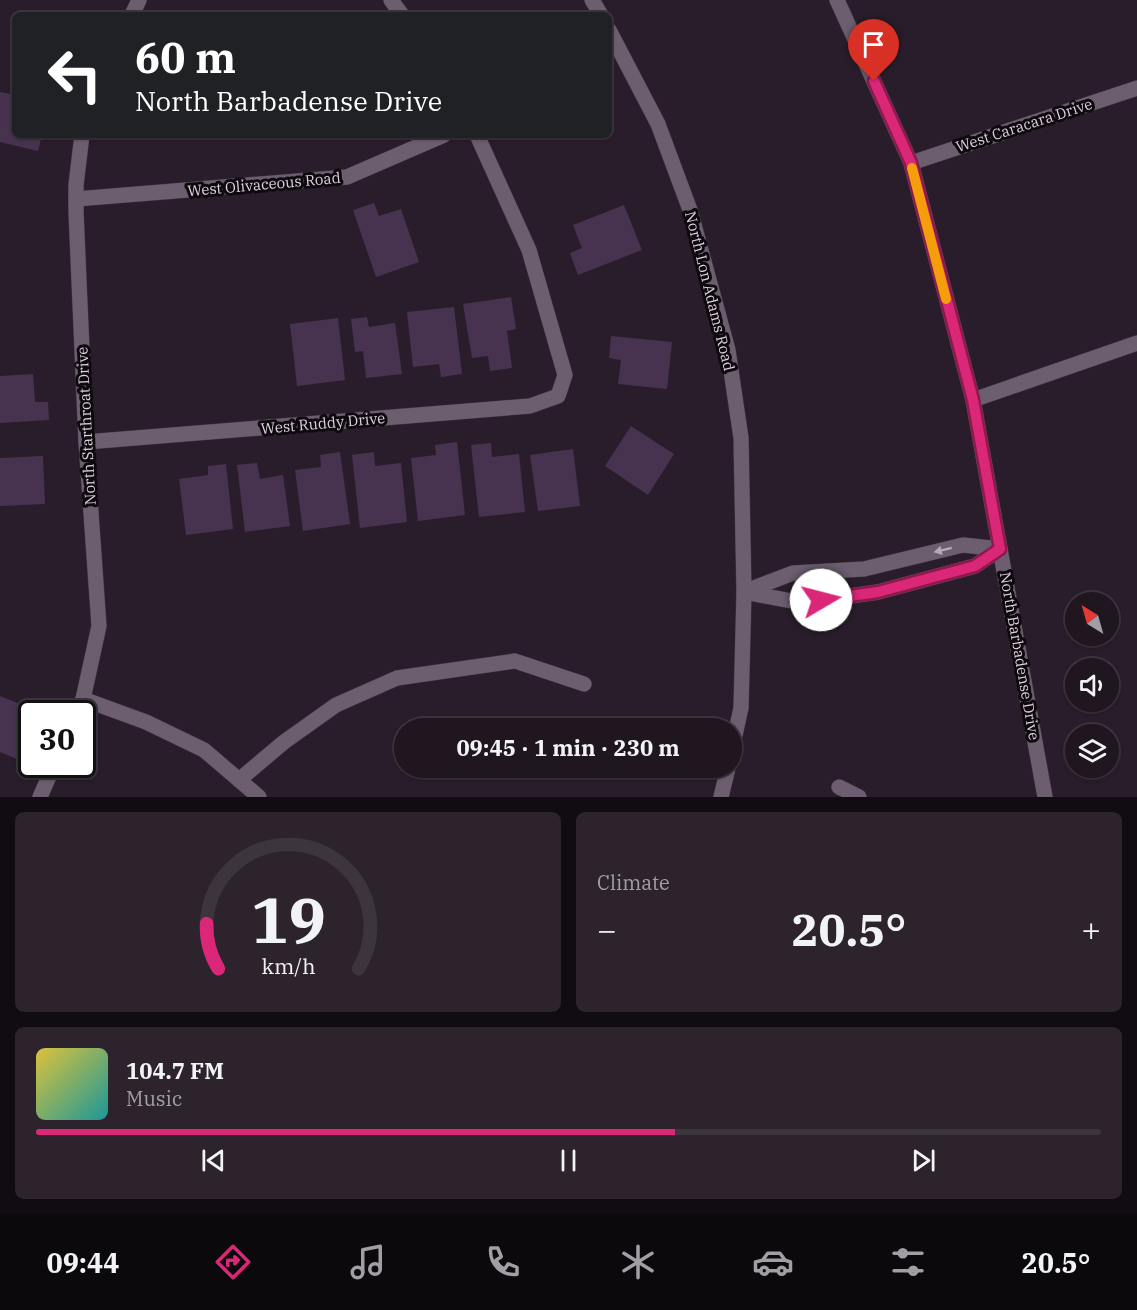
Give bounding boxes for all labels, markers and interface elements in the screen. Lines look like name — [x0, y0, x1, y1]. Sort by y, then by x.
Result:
pin — [848, 19, 899, 81]
icon: arrive — [857, 28, 890, 61]
text: 60 m — [135, 30, 236, 85]
icon: left — [36, 36, 114, 114]
text: North Barbadense Drive — [135, 83, 442, 118]
street label: West Caracara Drive — [953, 94, 1095, 156]
street label: West Olivaceous Road — [187, 168, 341, 200]
street label: North Lon Adams Road — [681, 209, 739, 373]
street label: North Starthroat Drive — [72, 346, 100, 506]
street label: West Ruddy Drive — [260, 408, 386, 438]
one-way arrow — [933, 545, 952, 555]
position arrow — [789, 568, 853, 632]
street label: North Barbadense Drive — [996, 570, 1044, 742]
north arrow — [1065, 592, 1119, 646]
map controls — [1065, 592, 1119, 778]
button: sound — [1065, 658, 1119, 712]
speed limit sign: 30 — [18, 700, 96, 778]
button: layers — [1065, 724, 1119, 778]
text: 09:45 · 1 min · 230 m — [456, 733, 680, 762]
text: Climate — [597, 869, 670, 896]
text: 19 — [251, 879, 325, 960]
text: 20.5° — [792, 900, 906, 958]
text: − — [597, 908, 617, 951]
text: + — [1081, 908, 1101, 951]
text: km/h — [261, 952, 315, 980]
text: 104.7 FM — [126, 1056, 224, 1085]
text: Music — [126, 1085, 182, 1112]
icon: previous — [197, 1144, 230, 1177]
icon: pause — [552, 1144, 585, 1177]
icon: next — [907, 1144, 940, 1177]
icon: directions — [212, 1241, 254, 1283]
icon: music — [347, 1241, 389, 1283]
icon: phone — [482, 1241, 524, 1283]
icon: climate — [617, 1241, 659, 1283]
icon: car — [752, 1241, 794, 1283]
icon: filters — [887, 1241, 929, 1283]
text: 09:44 — [46, 1245, 119, 1280]
text: 20.5° — [1022, 1245, 1090, 1280]

